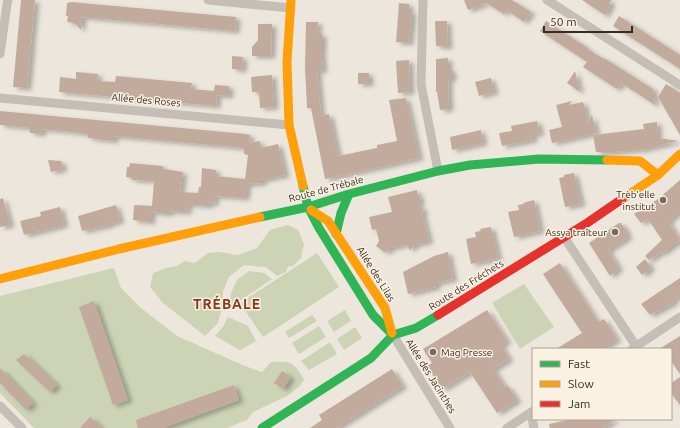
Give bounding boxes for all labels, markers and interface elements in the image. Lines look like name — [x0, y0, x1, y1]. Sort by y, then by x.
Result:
scale bar — [544, 8, 632, 34]
text: 50 m — [550, 15, 577, 28]
street label: Allée des Roses — [111, 91, 181, 109]
street label: Route de Trébale — [287, 174, 365, 204]
place label: Trèb'elle institut — [616, 189, 655, 212]
marker: Trèb'elle institut — [658, 195, 668, 205]
place label: Assya traîteur — [545, 227, 607, 238]
marker: Assya traîteur — [610, 227, 620, 237]
street label: Allée des Lilas — [355, 244, 397, 304]
street label: Route des Fréchets — [427, 258, 505, 312]
district label: TRÉBALE — [193, 295, 261, 312]
street label: Allée des Jacinthes — [404, 337, 458, 415]
marker: Mag Presse — [428, 347, 438, 357]
place label: Mag Presse — [441, 347, 492, 358]
legend — [532, 348, 672, 420]
text: Fast — [568, 357, 590, 370]
text: Slow — [568, 377, 594, 390]
text: Jam — [568, 397, 590, 410]

